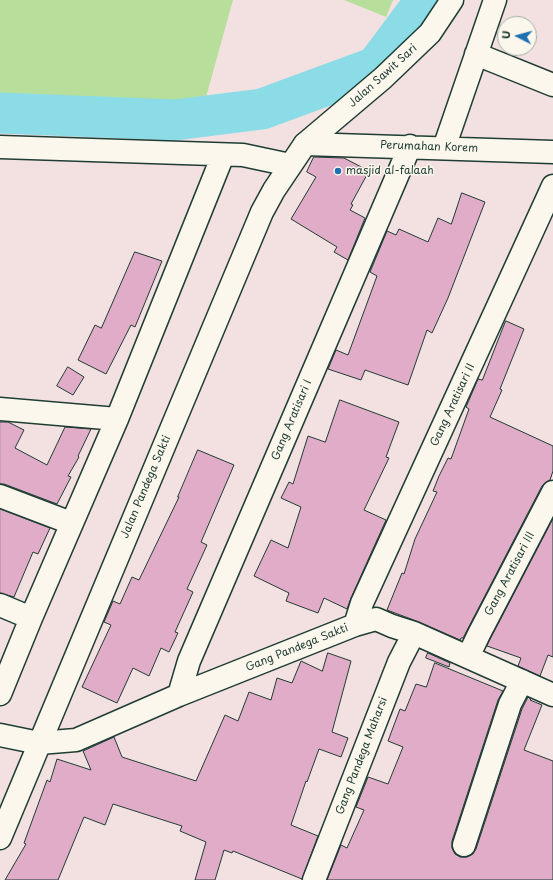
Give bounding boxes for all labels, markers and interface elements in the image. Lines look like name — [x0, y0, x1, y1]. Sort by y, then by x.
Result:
north arrow — [497, 16, 537, 56]
text: U — [497, 30, 514, 40]
street label: Jalan Sawit Sari — [346, 42, 420, 110]
street label: Perumahan Korem — [380, 139, 478, 155]
place label: masjid al-falaah — [346, 164, 434, 178]
marker: masjid al-falaah — [333, 166, 343, 176]
street label: Gang Aratisari II — [428, 361, 478, 449]
street label: Gang Aratisari I — [269, 378, 315, 462]
street label: Jalan Pandega Sakti — [118, 434, 174, 540]
street label: Gang Aratisari III — [482, 530, 538, 618]
street label: Gang Pandega Sakti — [244, 621, 350, 675]
street label: Gang Pandega Maharsi — [333, 695, 391, 817]

